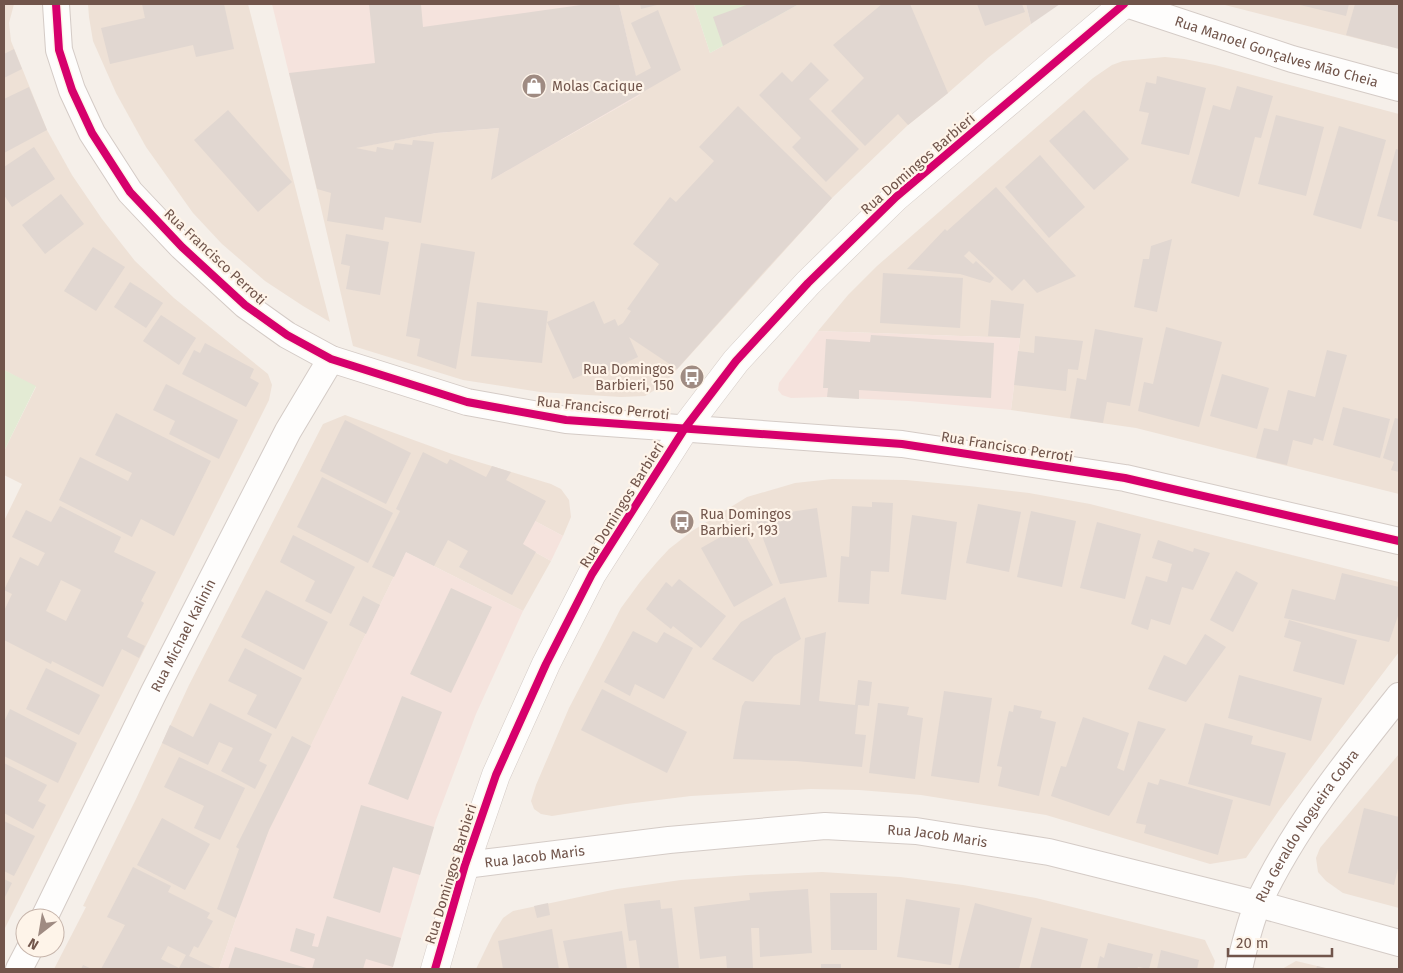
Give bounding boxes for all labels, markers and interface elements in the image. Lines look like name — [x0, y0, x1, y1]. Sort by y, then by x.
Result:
street label: Rua Manoel Gonçalves Mão Cheia — [1173, 12, 1380, 91]
shop icon: Molas Cacique — [521, 73, 547, 99]
place label: Molas Cacique — [552, 78, 643, 95]
street label: Rua Domingos Barbieri — [858, 110, 978, 218]
street label: Rua Francisco Perroti — [160, 205, 270, 309]
place label: Rua Domingos Barbieri, 150 — [583, 361, 674, 394]
bus stop icon: Rua Domingos Barbieri, 150 — [679, 364, 705, 390]
street label: Rua Francisco Perroti — [536, 393, 670, 423]
street label: Rua Francisco Perroti — [940, 428, 1074, 466]
street label: Rua Domingos Barbieri — [576, 439, 668, 571]
place label: Rua Domingos Barbieri, 193 — [700, 506, 792, 539]
bus stop icon: Rua Domingos Barbieri, 193 — [669, 509, 695, 535]
street label: Rua Michael Kalinin — [147, 576, 219, 695]
street label: Rua Geraldo Nogueira Cobra — [1252, 746, 1362, 905]
street label: Rua Domingos Barbieri — [422, 802, 480, 946]
street label: Rua Jacob Maris — [887, 821, 989, 851]
street label: Rua Jacob Maris — [483, 842, 586, 871]
north arrow — [15, 908, 65, 958]
scale bar — [1228, 926, 1332, 958]
text: N — [25, 934, 42, 953]
text: 20 m — [1236, 934, 1269, 952]

